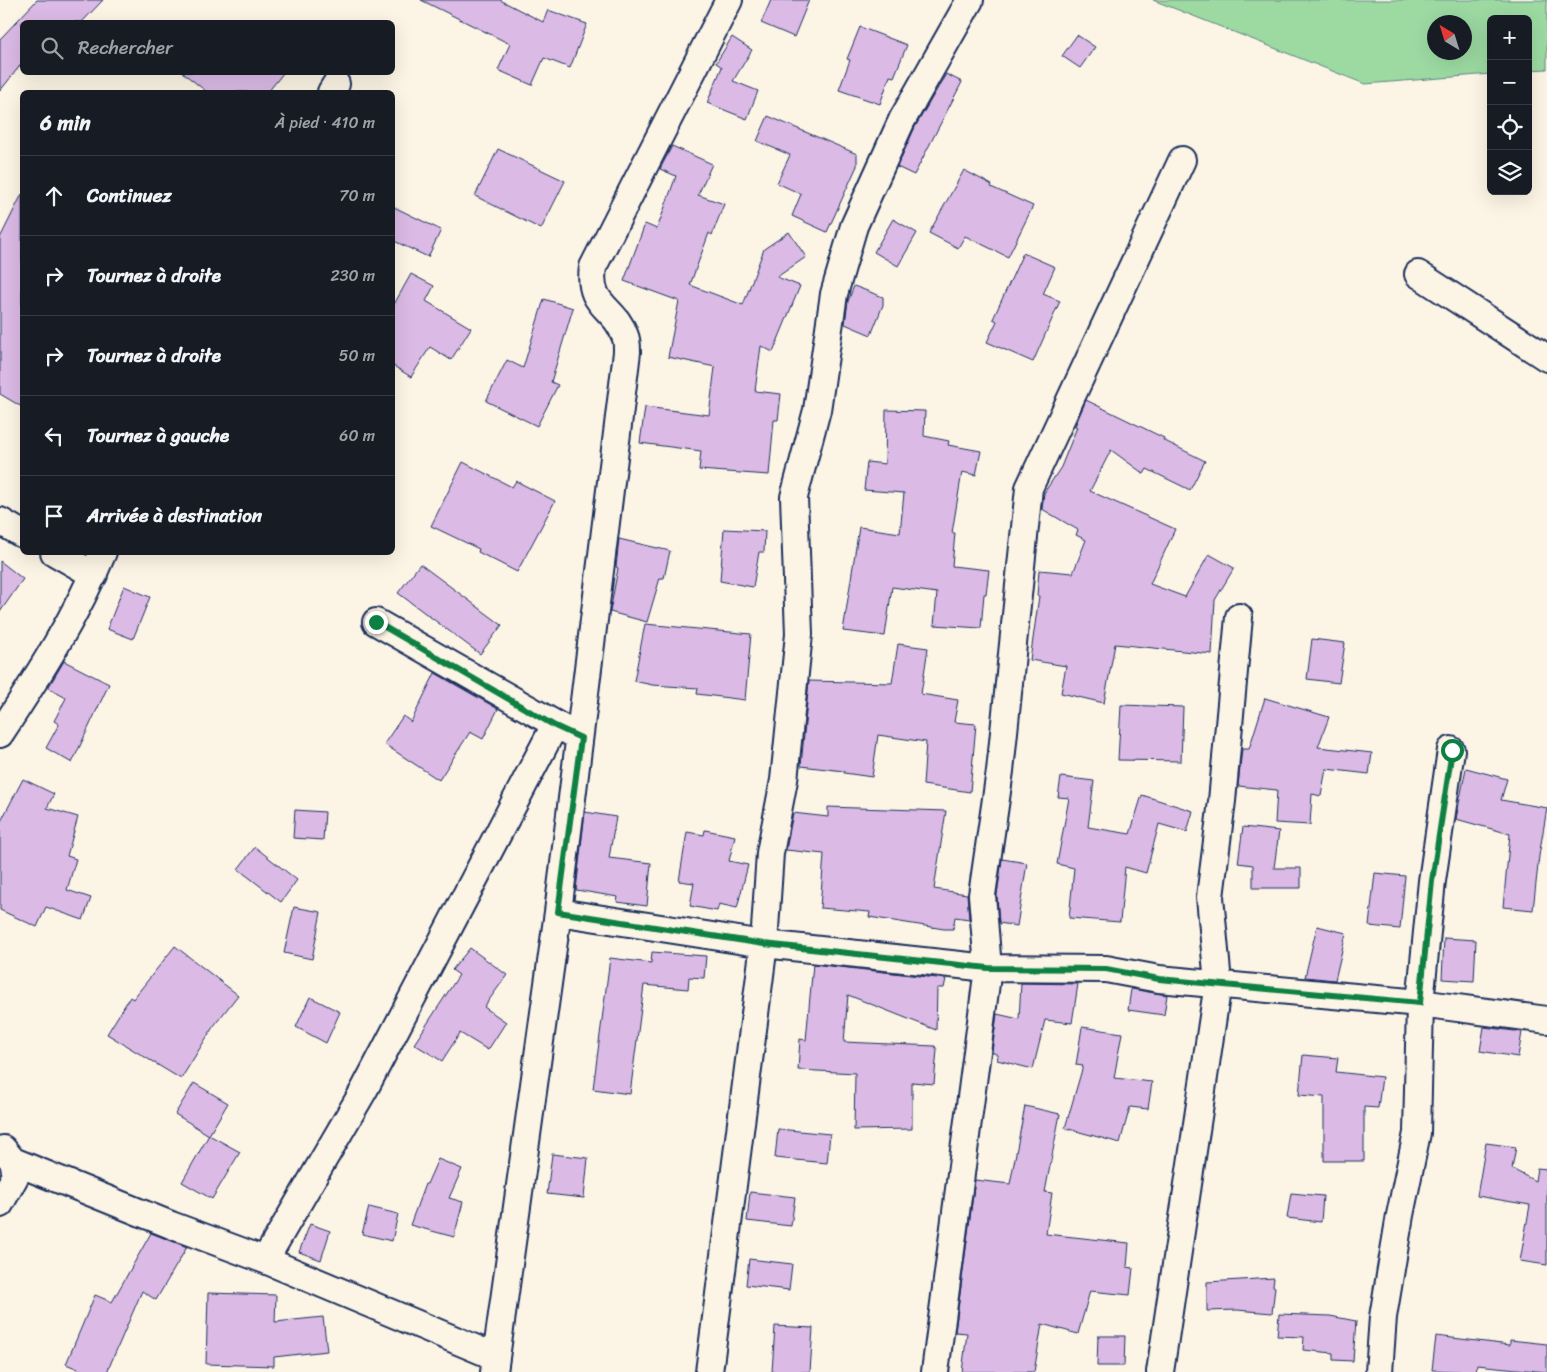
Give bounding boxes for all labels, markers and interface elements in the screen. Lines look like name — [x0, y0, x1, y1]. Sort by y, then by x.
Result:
north arrow — [1427, 15, 1472, 60]
map controls — [1487, 15, 1532, 195]
button: + — [1487, 15, 1532, 60]
search box — [20, 20, 395, 75]
text: Rechercher — [78, 31, 173, 64]
icon: search — [38, 34, 66, 62]
button: − — [1487, 60, 1532, 105]
text: 6 min — [40, 104, 91, 142]
button: locate — [1487, 105, 1532, 150]
text: À pied · 410 m — [275, 108, 375, 137]
button: layers — [1487, 150, 1532, 195]
text: Continuez — [87, 179, 172, 212]
text: 70 m — [339, 181, 375, 210]
icon: ahead — [40, 182, 68, 210]
text: Tournez à droite — [87, 259, 221, 292]
text: 230 m — [330, 261, 375, 290]
icon: right — [40, 262, 68, 290]
text: Tournez à droite — [87, 339, 221, 372]
text: 50 m — [339, 341, 375, 370]
icon: right — [40, 342, 68, 370]
text: Tournez à gauche — [87, 419, 229, 452]
text: 60 m — [339, 421, 375, 450]
icon: left — [40, 422, 68, 450]
text: Arrivée à destination — [87, 499, 262, 532]
icon: arrive — [40, 502, 68, 530]
route end — [365, 611, 388, 634]
route start — [1441, 739, 1464, 762]

